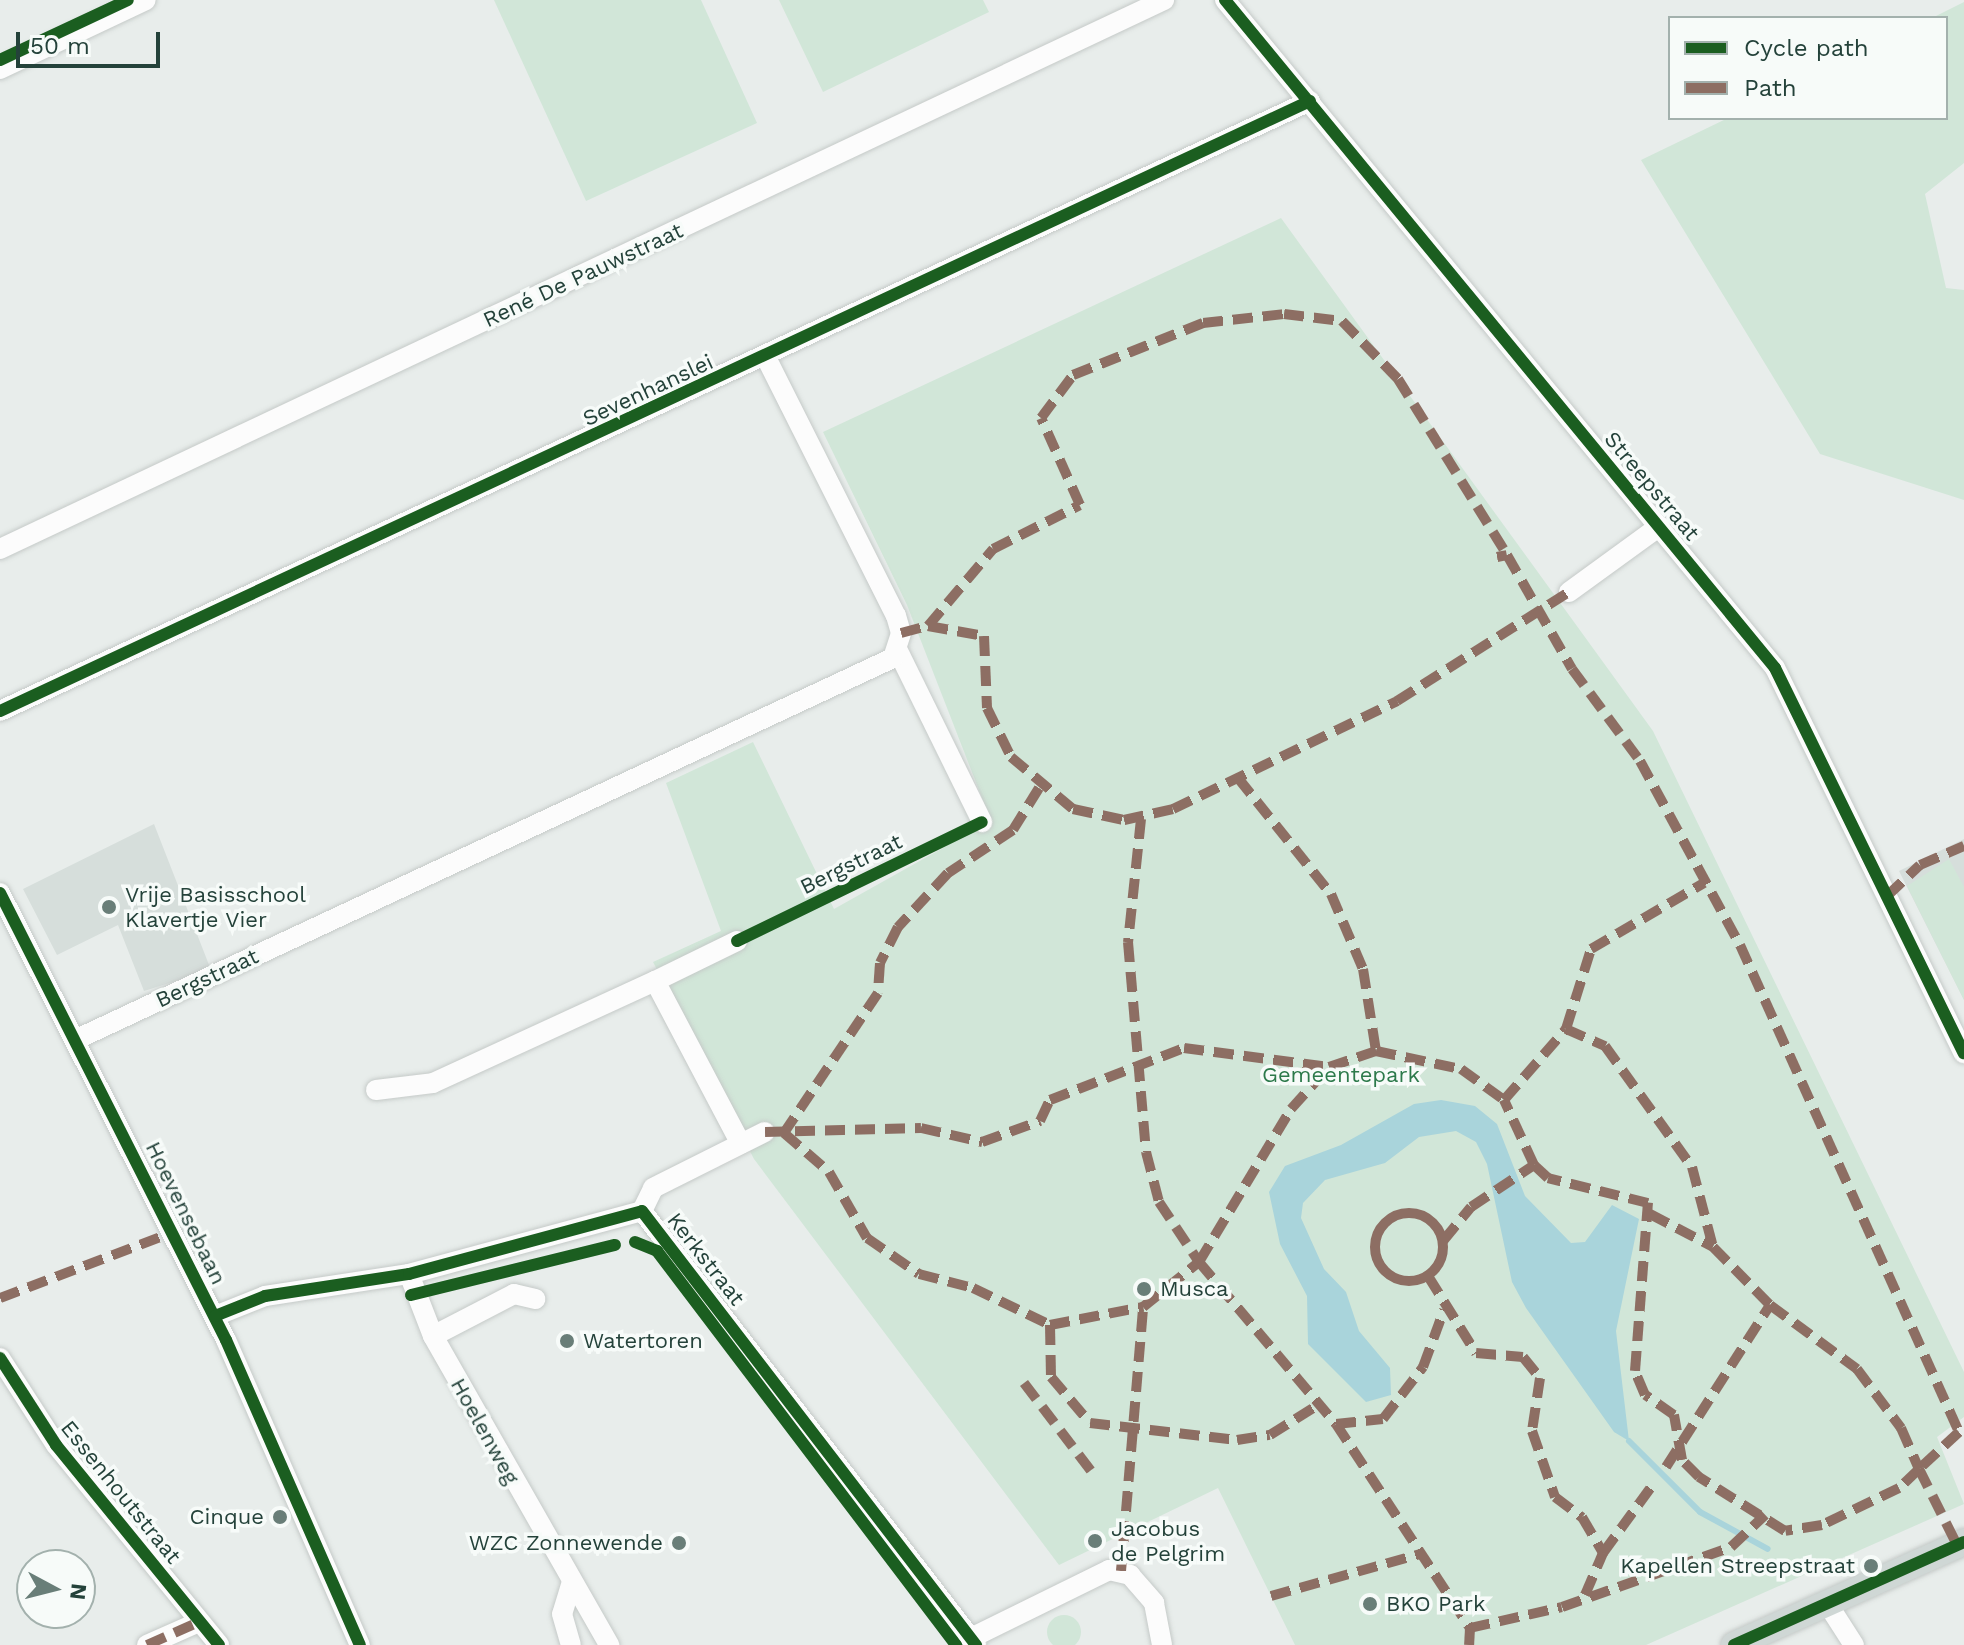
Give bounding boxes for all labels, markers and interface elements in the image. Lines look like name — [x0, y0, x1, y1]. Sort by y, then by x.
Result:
scale bar — [20, 16, 164, 66]
legend — [1668, 16, 1948, 120]
text: 50 m — [30, 32, 90, 60]
text: Cycle path — [1744, 34, 1869, 62]
text: Path — [1744, 74, 1797, 102]
street label: René De Pauwstraat — [479, 217, 687, 333]
street label: Sevenhanslei — [579, 348, 717, 432]
street label: Streepstraat — [1599, 426, 1705, 546]
street label: Bergstraat — [796, 828, 906, 900]
place label: Vrije Basisschool Klavertje Vier — [125, 881, 306, 932]
marker: Vrije Basisschool Klavertje Vier — [100, 898, 118, 916]
street label: Bergstraat — [151, 943, 263, 1013]
park label: Gemeentepark — [1262, 1062, 1420, 1088]
street label: Hoevensebaan — [140, 1137, 232, 1289]
street label: Kerkstraat — [662, 1207, 750, 1311]
place label: Musca — [1160, 1276, 1229, 1302]
marker: Musca — [1135, 1280, 1153, 1298]
place label: Watertoren — [583, 1328, 703, 1354]
marker: Watertoren — [558, 1332, 576, 1350]
street label: Hoelenweg — [445, 1373, 525, 1489]
street label: Essenhoutstraat — [55, 1415, 187, 1569]
place label: Cinque — [189, 1504, 264, 1530]
marker: Cinque — [271, 1508, 289, 1526]
place label: Jacobus de Pelgrim — [1111, 1515, 1225, 1566]
place label: WZC Zonnewende — [469, 1530, 663, 1556]
marker: Jacobus de Pelgrim — [1086, 1532, 1104, 1550]
marker: WZC Zonnewende — [670, 1534, 688, 1552]
north arrow — [16, 1549, 96, 1629]
place label: Kapellen Streepstraat — [1620, 1553, 1855, 1579]
marker: Kapellen Streepstraat — [1862, 1557, 1880, 1575]
text: N — [65, 1582, 92, 1601]
place label: BKO Park — [1386, 1591, 1485, 1617]
marker: BKO Park — [1361, 1595, 1379, 1613]

